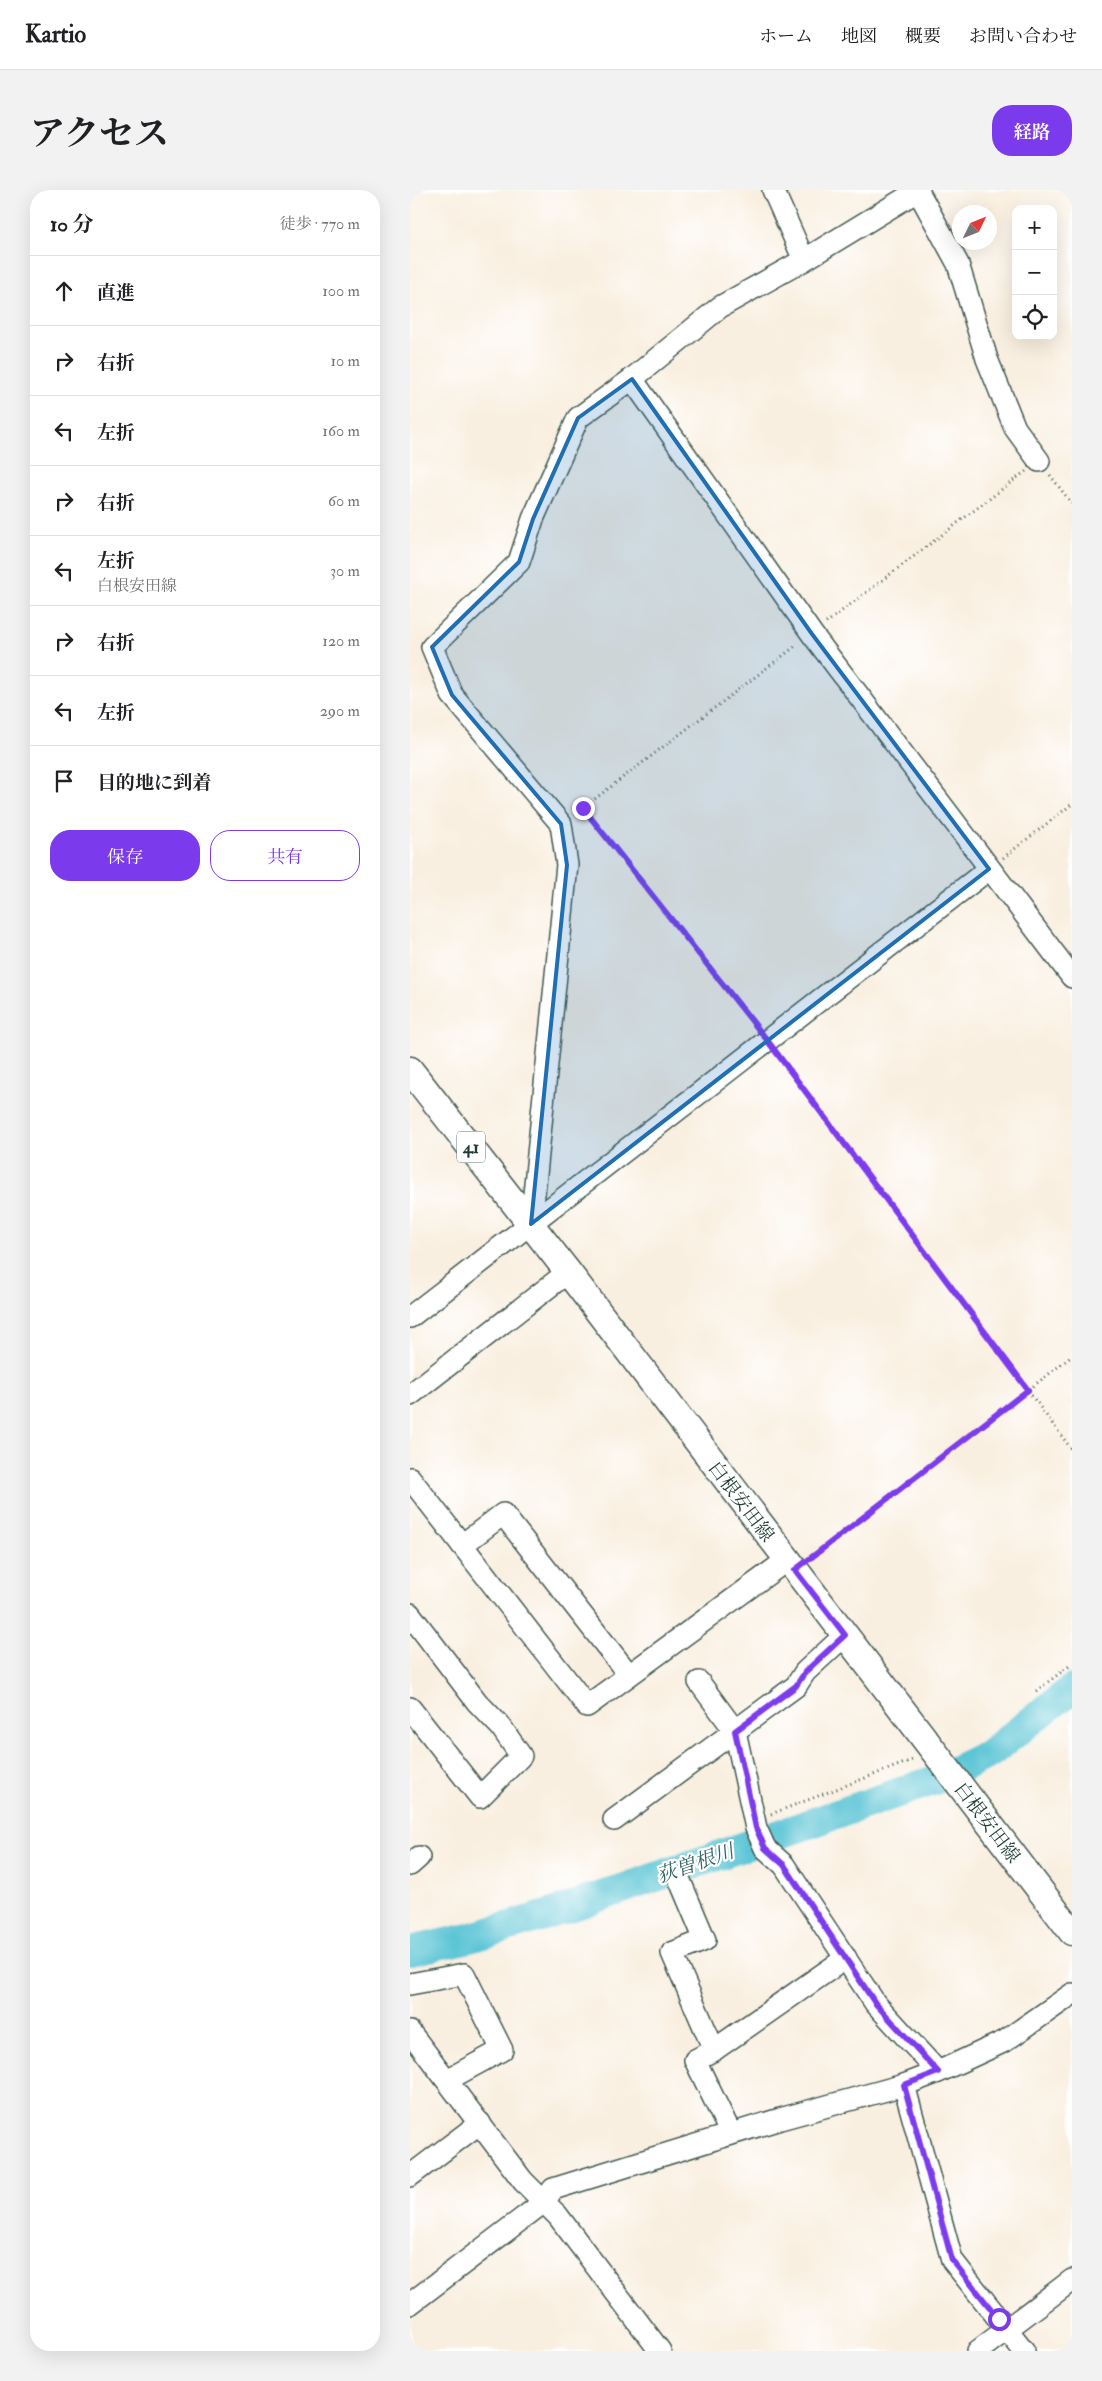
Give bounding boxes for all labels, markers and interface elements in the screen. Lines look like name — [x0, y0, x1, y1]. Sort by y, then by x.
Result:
text: Kartio — [25, 19, 86, 50]
text: ホーム — [759, 25, 813, 48]
text: 地図 — [841, 25, 877, 48]
text: 概要 — [905, 25, 941, 48]
text: お問い合わせ — [969, 25, 1077, 48]
button: 経路 — [992, 105, 1072, 156]
text: アクセス — [30, 112, 169, 156]
north arrow — [952, 205, 997, 250]
map controls — [1012, 205, 1057, 340]
button: + — [1012, 205, 1057, 250]
text: 10 分 — [50, 211, 94, 238]
text: 徒歩 · 770 m — [279, 214, 360, 234]
button: − — [1012, 250, 1057, 295]
icon: ahead — [50, 277, 78, 305]
text: 直進 — [97, 281, 135, 305]
text: 100 m — [322, 281, 360, 301]
button: locate — [1012, 295, 1057, 340]
icon: right — [50, 347, 78, 375]
text: 右折 — [97, 351, 135, 375]
text: 10 m — [330, 351, 360, 371]
icon: left — [50, 417, 78, 445]
text: 左折 — [97, 421, 135, 445]
text: 160 m — [322, 421, 360, 441]
icon: right — [50, 487, 78, 515]
text: 右折 — [97, 491, 135, 515]
text: 60 m — [328, 491, 360, 511]
text: 左折 — [97, 549, 135, 573]
icon: left — [50, 557, 78, 585]
text: 30 m — [330, 561, 360, 581]
text: 白根安田線 — [97, 576, 177, 596]
icon: right — [50, 627, 78, 655]
text: 右折 — [97, 631, 135, 655]
text: 120 m — [322, 631, 360, 651]
icon: left — [50, 697, 78, 725]
text: 左折 — [97, 701, 135, 725]
text: 290 m — [320, 701, 360, 721]
icon: arrive — [50, 767, 78, 795]
text: 目的地に到着 — [97, 771, 211, 795]
route end — [572, 797, 595, 820]
button: 保存 — [50, 830, 200, 881]
button: 共有 — [210, 830, 360, 881]
road number: 41 — [457, 1132, 485, 1162]
street label: 白根安田線 — [703, 1456, 779, 1547]
street label: 白根安田線 — [949, 1777, 1025, 1868]
water label: 荻曽根川 — [653, 1838, 739, 1888]
route start — [988, 2308, 1011, 2331]

